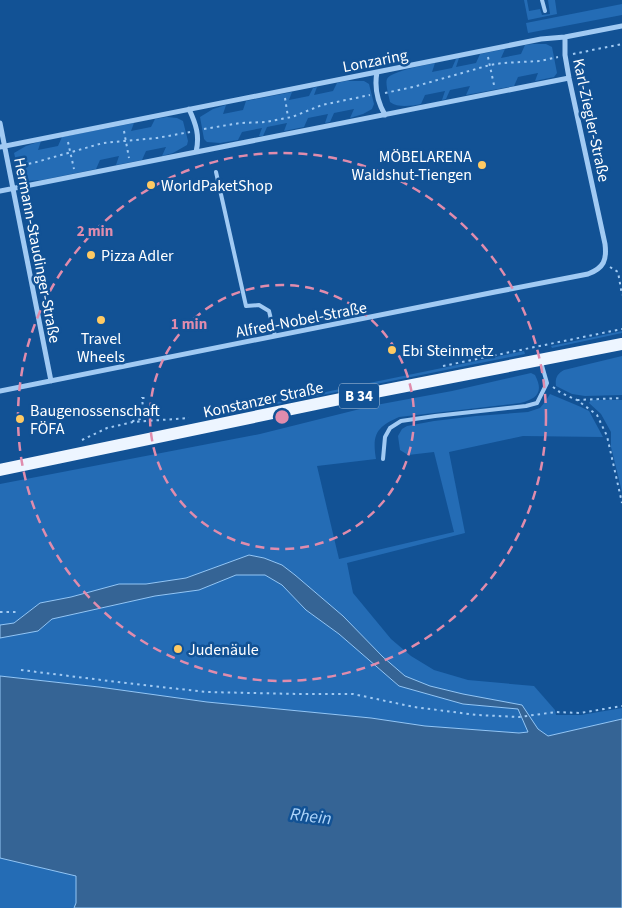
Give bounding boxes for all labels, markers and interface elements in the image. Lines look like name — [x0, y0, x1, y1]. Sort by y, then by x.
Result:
street label: Lonzaring — [341, 44, 410, 78]
street label: Karl-Ziegler-Straße — [567, 56, 615, 184]
place label: MÖBELARENA Waldshut-Tiengen — [352, 146, 472, 186]
street label: Hermann-Staudinger-Straße — [8, 156, 66, 345]
marker: MÖBELARENA Waldshut-Tiengen — [476, 159, 488, 171]
place label: WorldPaketShop — [161, 175, 273, 197]
marker: WorldPaketShop — [145, 179, 157, 191]
text: 2 min — [77, 221, 113, 242]
place label: Pizza Adler — [101, 245, 174, 267]
marker: Pizza Adler — [85, 249, 97, 261]
street label: Alfred-Nobel-Straße — [234, 296, 369, 343]
marker: Travel Wheels — [95, 314, 107, 326]
text: 1 min — [171, 314, 207, 335]
place label: Travel Wheels — [77, 328, 125, 368]
place label: Ebi Steinmetz — [402, 340, 494, 362]
marker: Ebi Steinmetz — [386, 344, 398, 356]
street label: Konstanzer Straße — [201, 377, 325, 423]
road number: B 34 — [339, 384, 379, 408]
place label: Baugenossenschaft FÖFA — [30, 400, 160, 440]
centre of rings — [273, 408, 291, 426]
marker: Baugenossenschaft FÖFA — [14, 413, 26, 425]
place label: Judenäule — [188, 639, 259, 661]
marker: Judenäule — [172, 643, 184, 655]
water label: Rhein — [289, 802, 333, 831]

